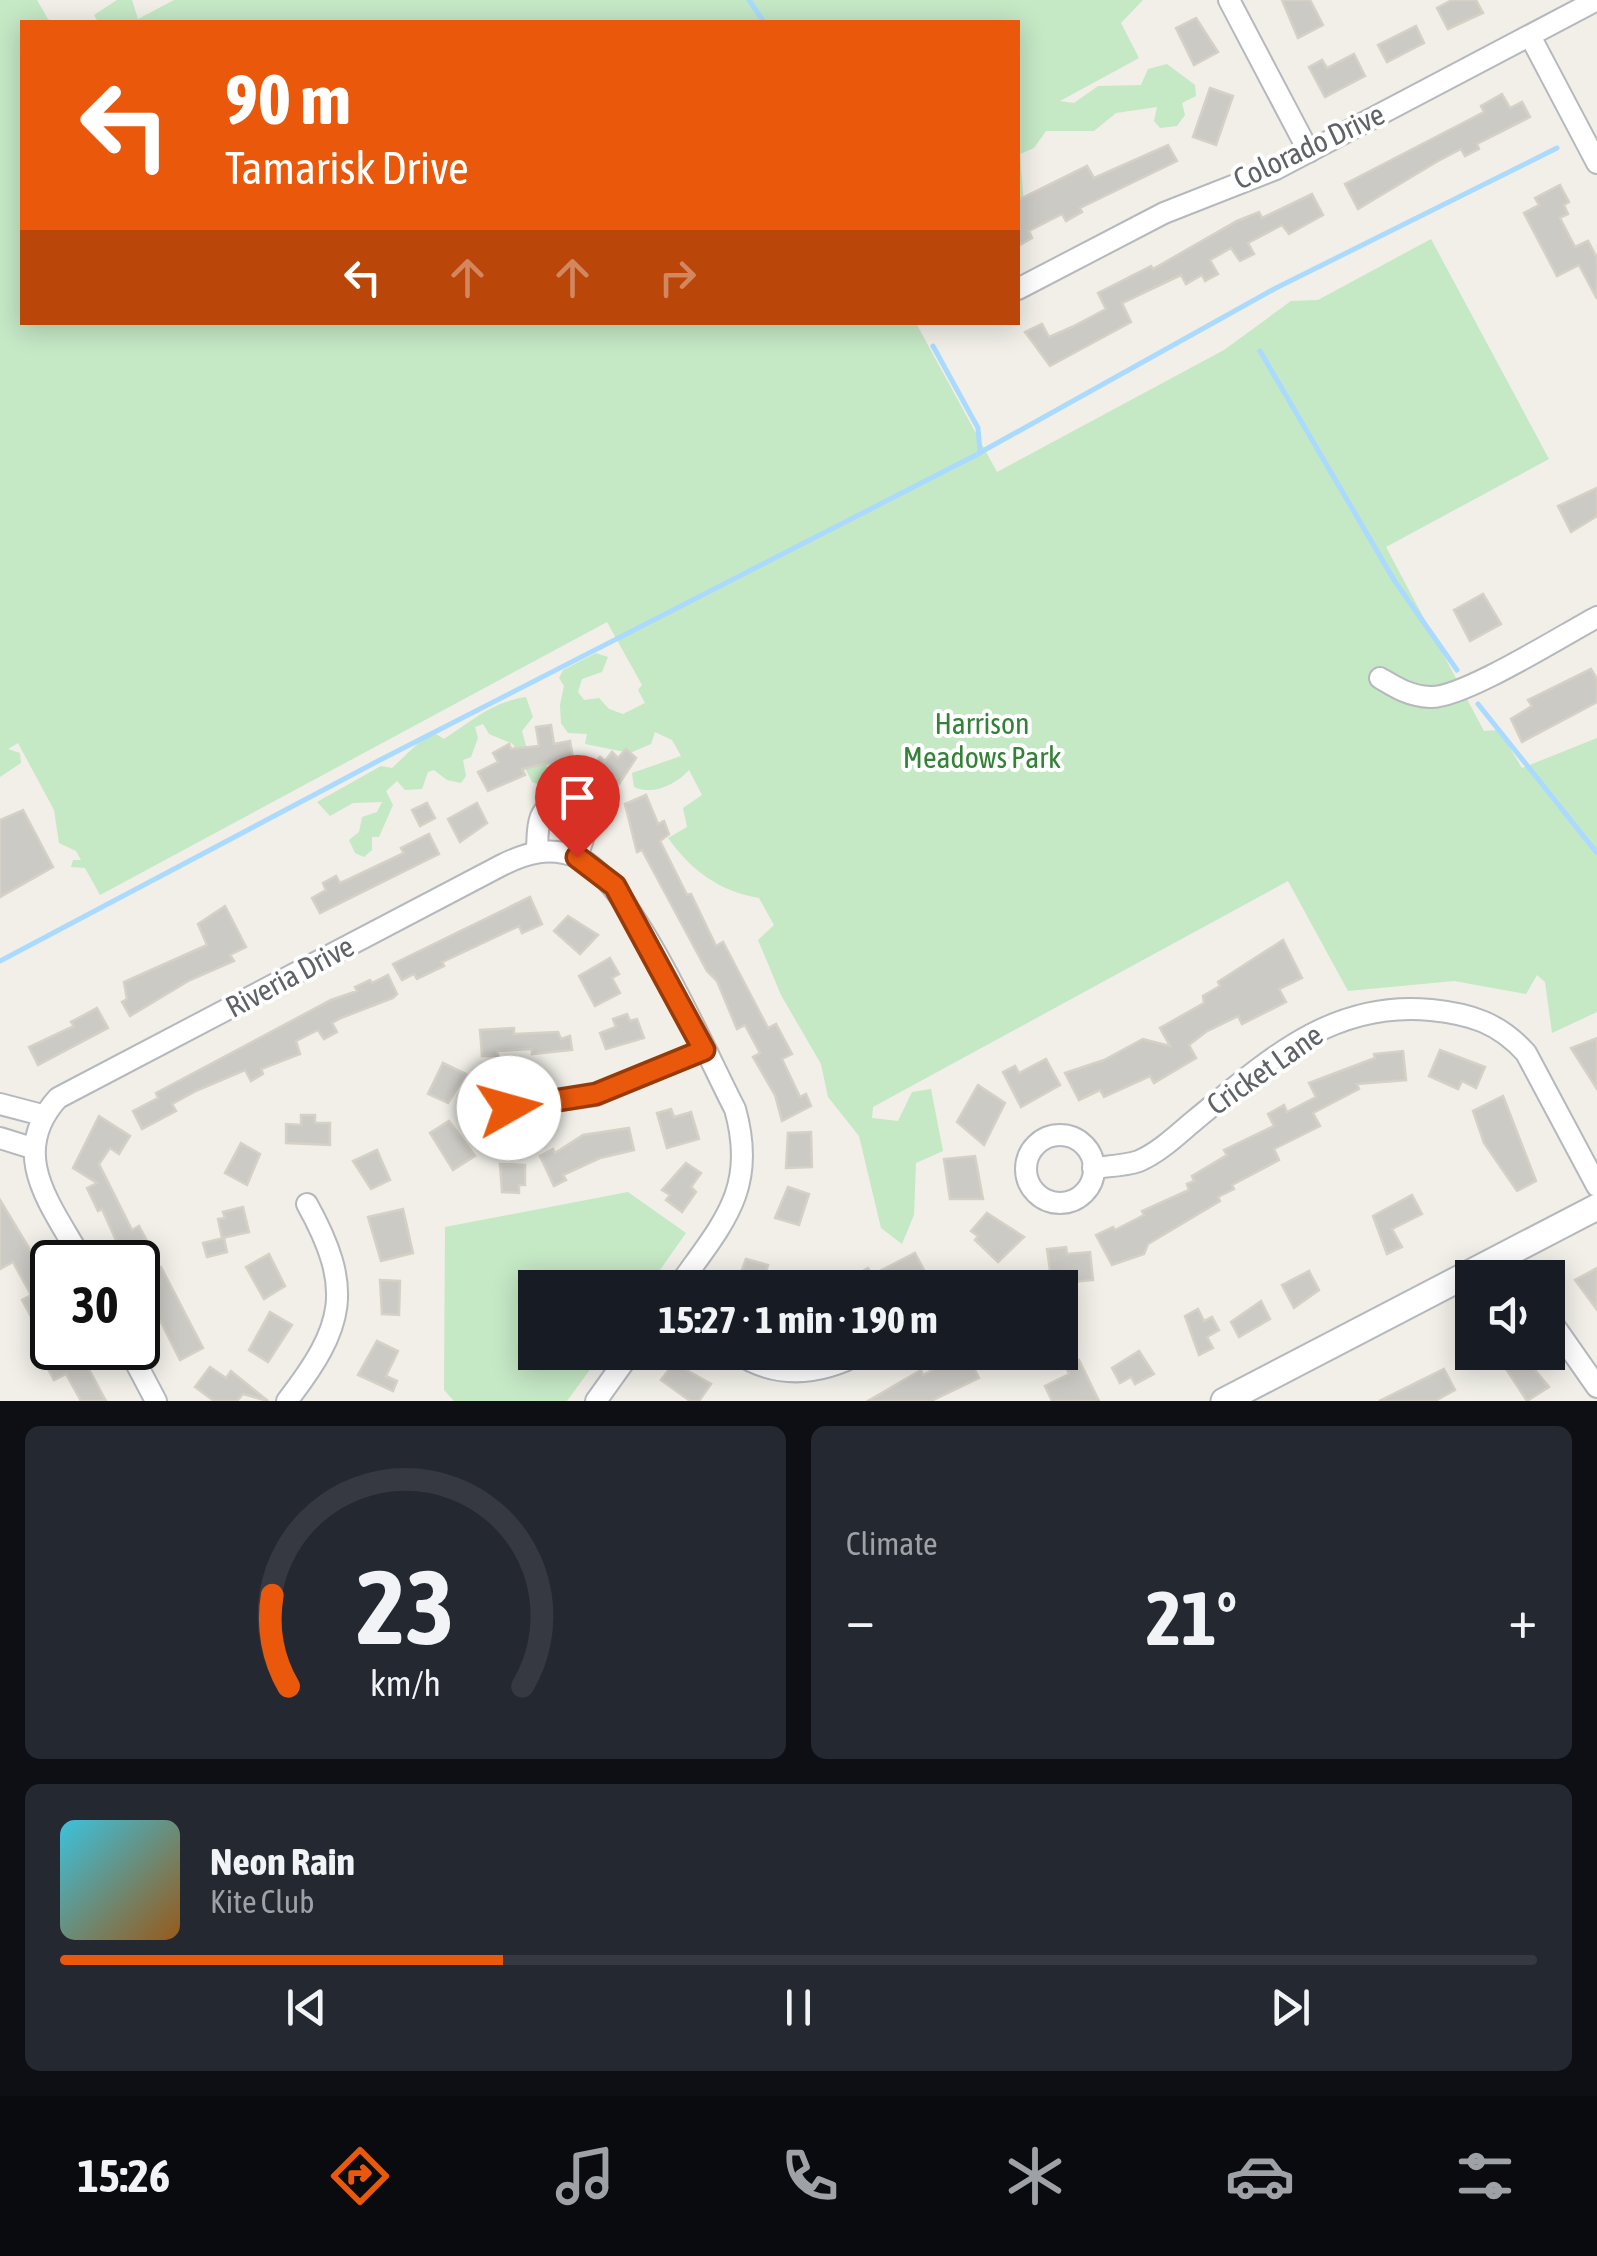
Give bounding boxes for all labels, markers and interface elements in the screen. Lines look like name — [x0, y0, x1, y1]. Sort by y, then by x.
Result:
text: 90 m — [225, 59, 351, 139]
icon: left — [60, 60, 190, 190]
street label: Colorado Drive — [1228, 96, 1389, 196]
text: Tamarisk Drive — [225, 142, 469, 194]
icon: left — [335, 250, 390, 305]
icon: ahead — [440, 250, 495, 305]
icon: ahead — [545, 250, 600, 305]
icon: right — [650, 250, 705, 305]
park label: Harrison Meadows Park — [903, 706, 1061, 774]
pin — [535, 755, 620, 858]
icon: arrive — [550, 770, 605, 825]
street label: Riveria Drive — [220, 928, 359, 1024]
street label: Cricket Lane — [1200, 1017, 1329, 1121]
position arrow — [457, 1056, 561, 1160]
speed limit sign: 30 — [30, 1240, 160, 1370]
map controls — [1455, 1260, 1565, 1370]
button: sound — [1455, 1260, 1565, 1370]
text: 15:27 · 1 min · 190 m — [658, 1298, 938, 1341]
text: Climate — [846, 1525, 938, 1562]
text: 23 — [357, 1547, 454, 1666]
text: 21° — [1146, 1575, 1237, 1661]
text: − — [846, 1587, 875, 1650]
text: + — [1508, 1587, 1537, 1650]
text: km/h — [370, 1663, 441, 1704]
text: Neon Rain — [210, 1840, 355, 1883]
text: Kite Club — [210, 1883, 314, 1920]
icon: previous — [279, 1980, 334, 2035]
icon: pause — [771, 1980, 826, 2035]
icon: next — [1263, 1980, 1318, 2035]
icon: directions — [325, 2141, 395, 2211]
icon: music — [550, 2141, 620, 2211]
icon: phone — [775, 2141, 845, 2211]
icon: climate — [1000, 2141, 1070, 2211]
icon: car — [1225, 2141, 1295, 2211]
icon: filters — [1450, 2141, 1520, 2211]
text: 15:26 — [77, 2150, 170, 2202]

